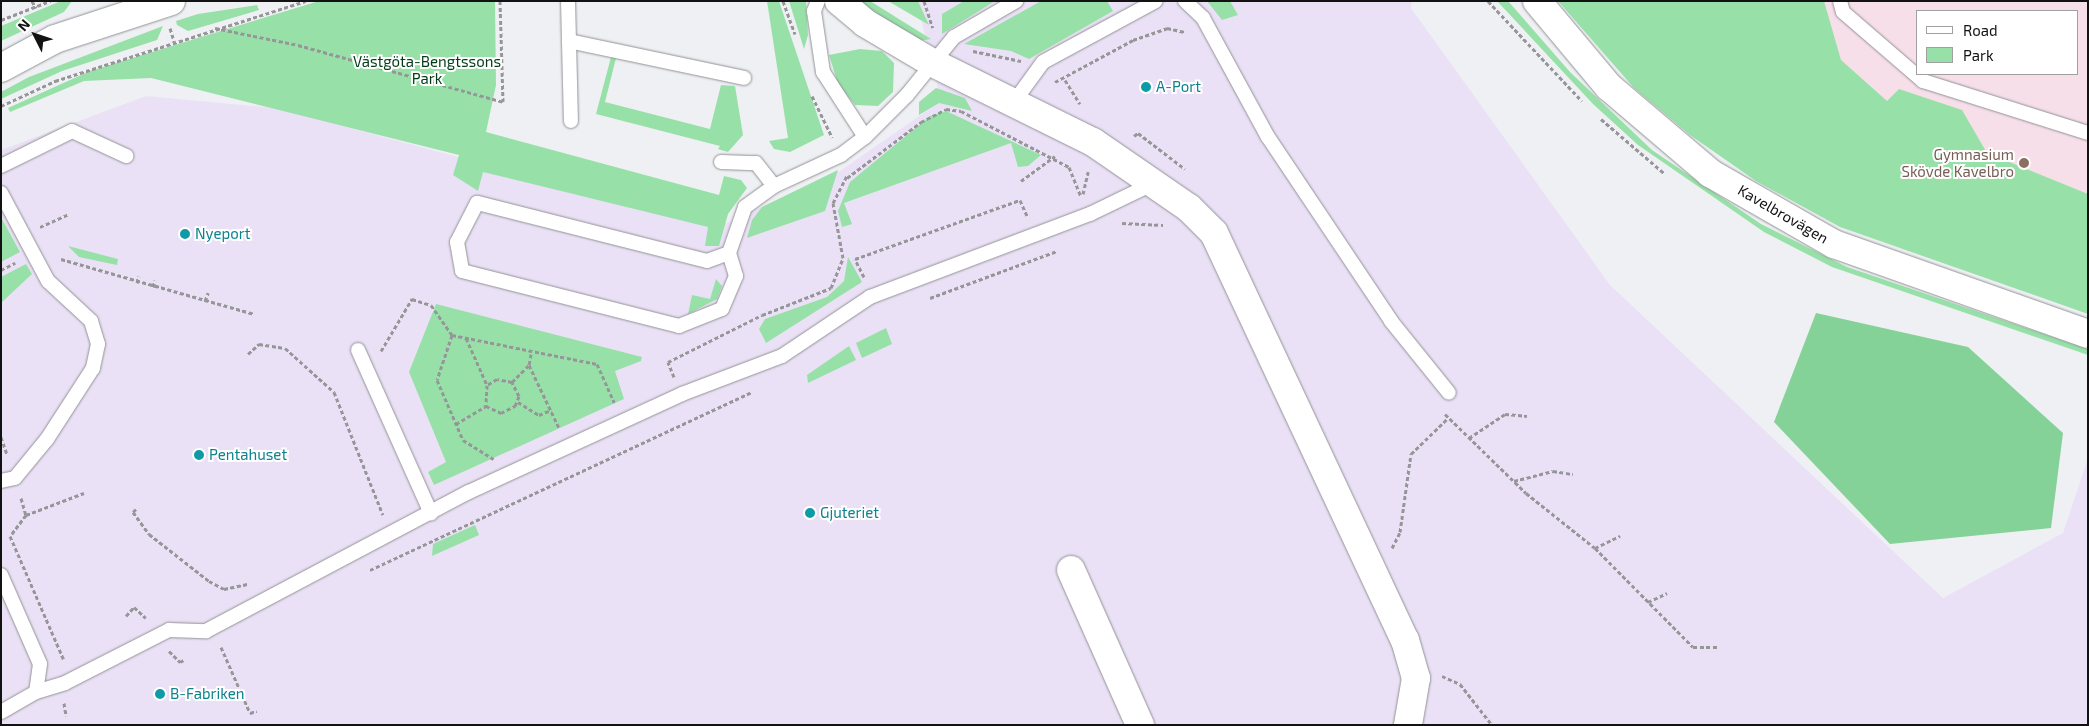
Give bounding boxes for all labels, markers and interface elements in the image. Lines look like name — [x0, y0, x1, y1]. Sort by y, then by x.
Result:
north arrow — [10, 10, 60, 60]
legend — [1916, 10, 2079, 75]
text: N — [14, 15, 33, 34]
text: Road — [1963, 21, 1998, 39]
text: Park — [1963, 46, 1994, 64]
park label: Västgöta-Bengtssons Park — [353, 52, 501, 87]
place label: A-Port — [1156, 78, 1201, 96]
marker: A-Port — [1140, 81, 1152, 93]
place label: Gymnasium Skövde Kavelbro — [1902, 145, 2014, 180]
marker: Gymnasium Skövde Kavelbro — [2018, 157, 2030, 169]
street label: Kavelbrovägen — [1735, 181, 1831, 247]
place label: Nyeport — [195, 225, 250, 243]
marker: Nyeport — [179, 228, 191, 240]
place label: Pentahuset — [209, 446, 287, 464]
marker: Pentahuset — [193, 449, 205, 461]
place label: Gjuteriet — [820, 504, 879, 522]
marker: Gjuteriet — [804, 507, 816, 519]
place label: B-Fabriken — [170, 685, 244, 703]
marker: B-Fabriken — [154, 688, 166, 700]

